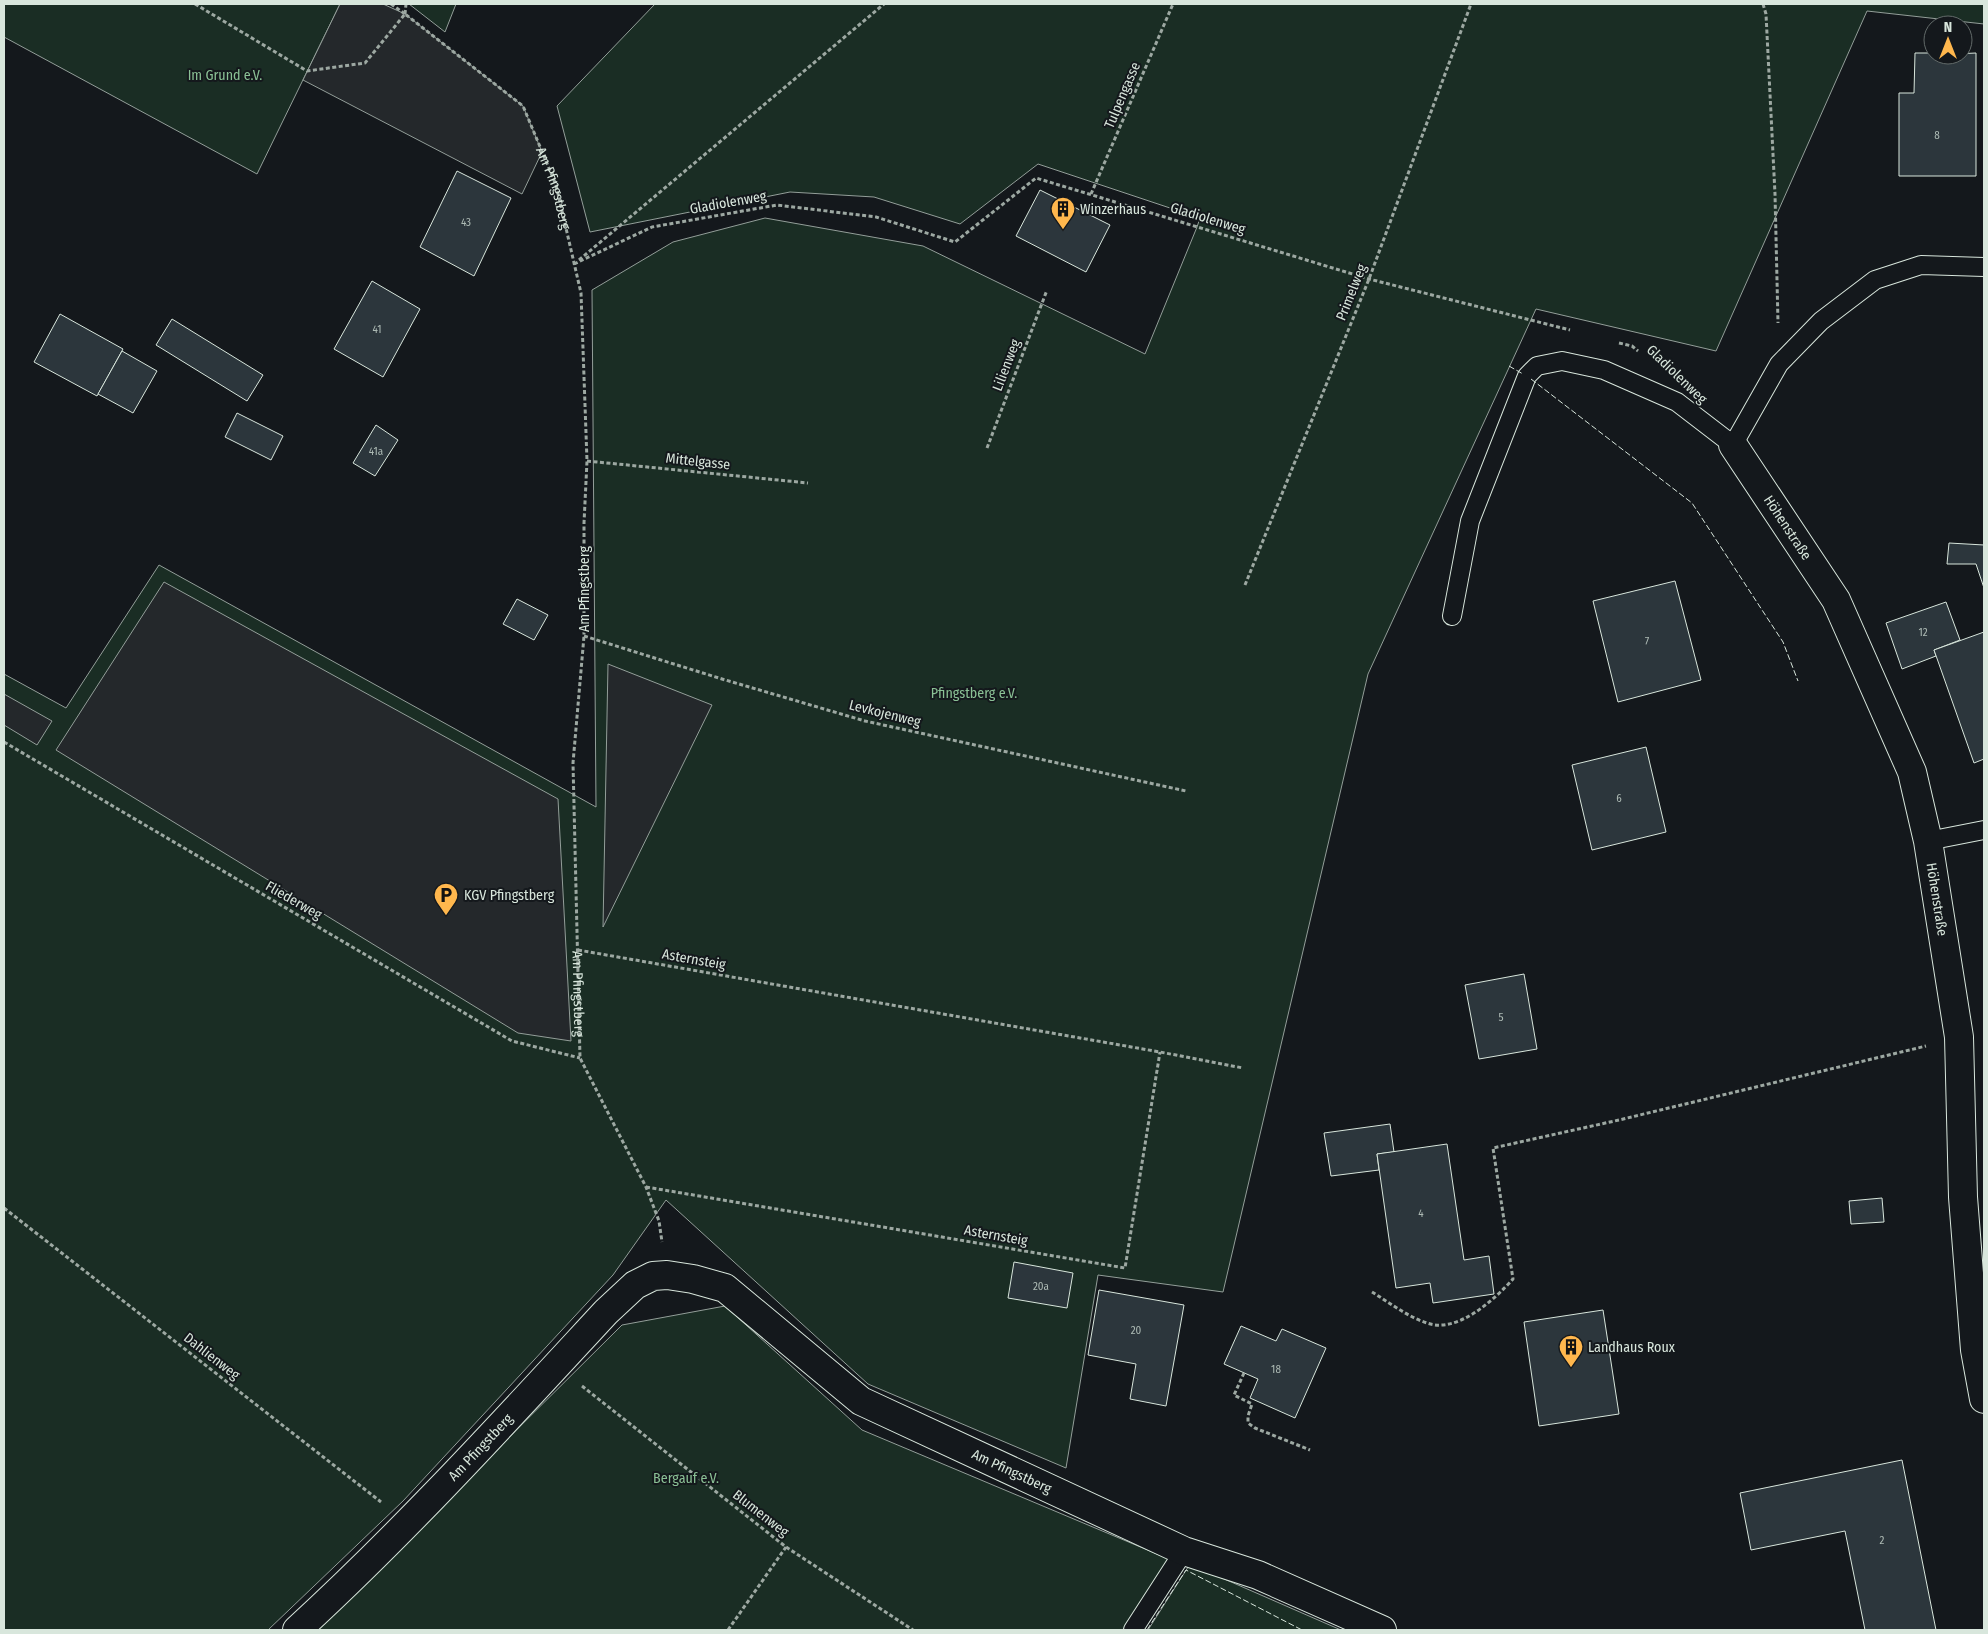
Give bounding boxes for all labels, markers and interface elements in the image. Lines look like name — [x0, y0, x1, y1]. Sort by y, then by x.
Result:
north arrow — [1923, 15, 1973, 65]
text: N — [1944, 19, 1952, 36]
street label: Tulpengasse — [1101, 59, 1144, 131]
park label: Im Grund e.V. — [188, 67, 262, 84]
house number: 8 — [1934, 129, 1940, 142]
street label: Am Pfingstberg — [532, 144, 574, 232]
street label: Gladiolenweg — [688, 187, 768, 218]
building icon: Winzerhaus — [1050, 196, 1076, 230]
street label: Gladiolenweg — [1168, 199, 1248, 238]
place label: Winzerhaus — [1080, 201, 1146, 218]
house number: 43 — [461, 216, 471, 229]
street label: Primelweg — [1332, 261, 1371, 323]
house number: 41 — [372, 323, 382, 336]
street label: Lilienweg — [989, 337, 1024, 393]
street label: Gladiolenweg — [1643, 341, 1711, 408]
house number: 41a — [369, 445, 383, 458]
street label: Mittelgasse — [665, 450, 731, 473]
street label: Höhenstraße — [1760, 492, 1815, 563]
street label: Am Pfingstberg — [576, 546, 593, 632]
house number: 12 — [1918, 626, 1928, 639]
house number: 7 — [1645, 635, 1650, 648]
park label: Pfingstberg e.V. — [931, 685, 1017, 702]
street label: Levkojenweg — [847, 696, 923, 731]
house number: 6 — [1616, 792, 1622, 805]
street label: Höhenstraße — [1923, 862, 1951, 937]
street label: Fliederweg — [263, 878, 325, 924]
parking icon: KGV Pfingstberg — [433, 882, 459, 916]
place label: KGV Pfingstberg — [464, 887, 555, 904]
street label: Asternsteig — [661, 946, 727, 974]
street label: Am Pfingstberg — [568, 951, 588, 1038]
house number: 5 — [1498, 1011, 1504, 1024]
house number: 4 — [1418, 1207, 1424, 1220]
street label: Asternsteig — [963, 1222, 1029, 1250]
house number: 20a — [1033, 1280, 1049, 1293]
house number: 20 — [1131, 1324, 1142, 1337]
street label: Dahlienweg — [180, 1329, 243, 1384]
building icon: Landhaus Roux — [1558, 1334, 1584, 1368]
place label: Landhaus Roux — [1588, 1339, 1676, 1356]
house number: 18 — [1271, 1363, 1281, 1376]
street label: Am Pfingstberg — [445, 1410, 517, 1485]
street label: Am Pfingstberg — [969, 1446, 1055, 1498]
park label: Bergauf e.V. — [653, 1470, 719, 1487]
street label: Blumenweg — [729, 1486, 792, 1541]
house number: 2 — [1880, 1534, 1885, 1547]

